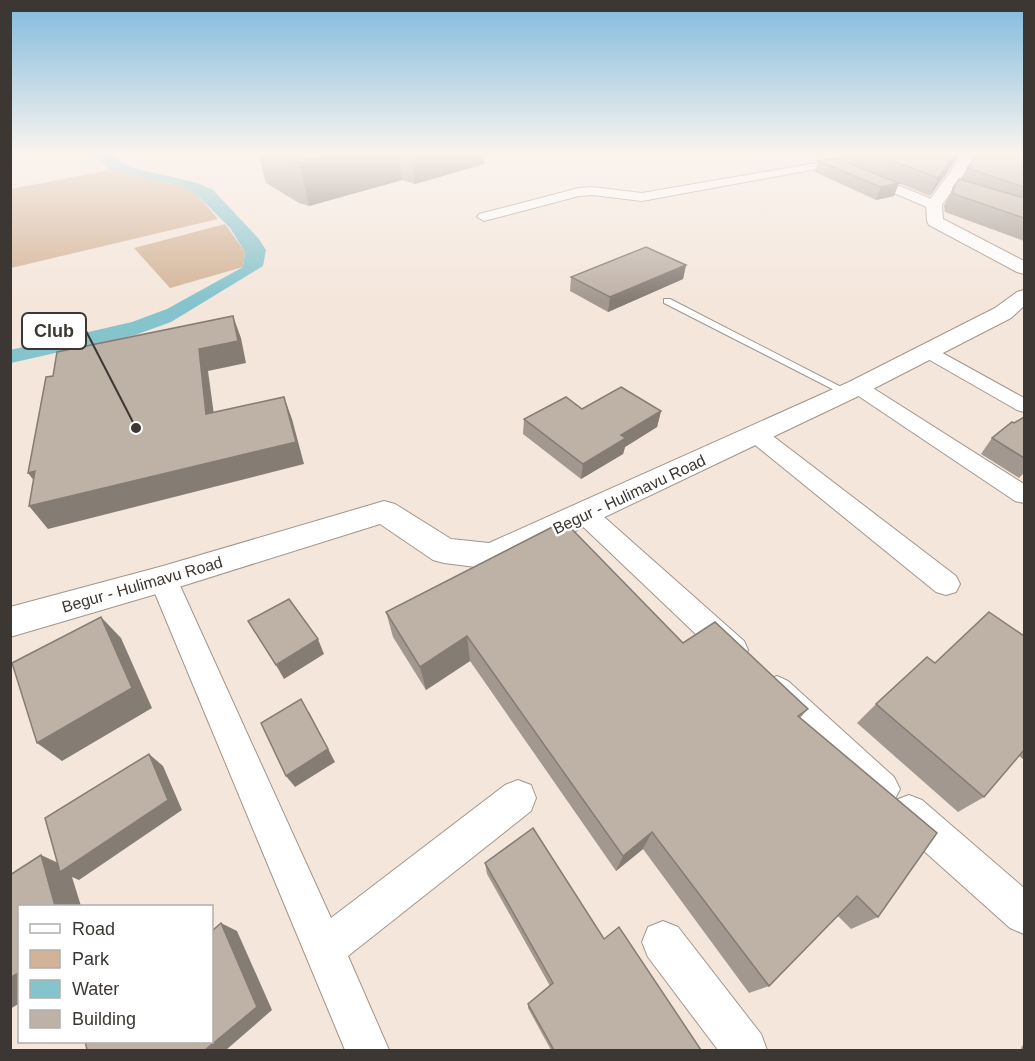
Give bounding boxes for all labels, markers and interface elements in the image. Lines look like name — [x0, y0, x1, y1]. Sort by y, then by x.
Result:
callout: Club — [22, 313, 86, 349]
text: Club — [34, 321, 74, 341]
street label: Begur - Hulimavu Road — [550, 452, 708, 537]
street label: Begur - Hulimavu Road — [60, 553, 224, 616]
legend — [18, 905, 213, 1043]
text: Road — [72, 919, 115, 939]
text: Park — [72, 949, 110, 969]
text: Water — [72, 979, 119, 999]
text: Building — [72, 1009, 136, 1029]

